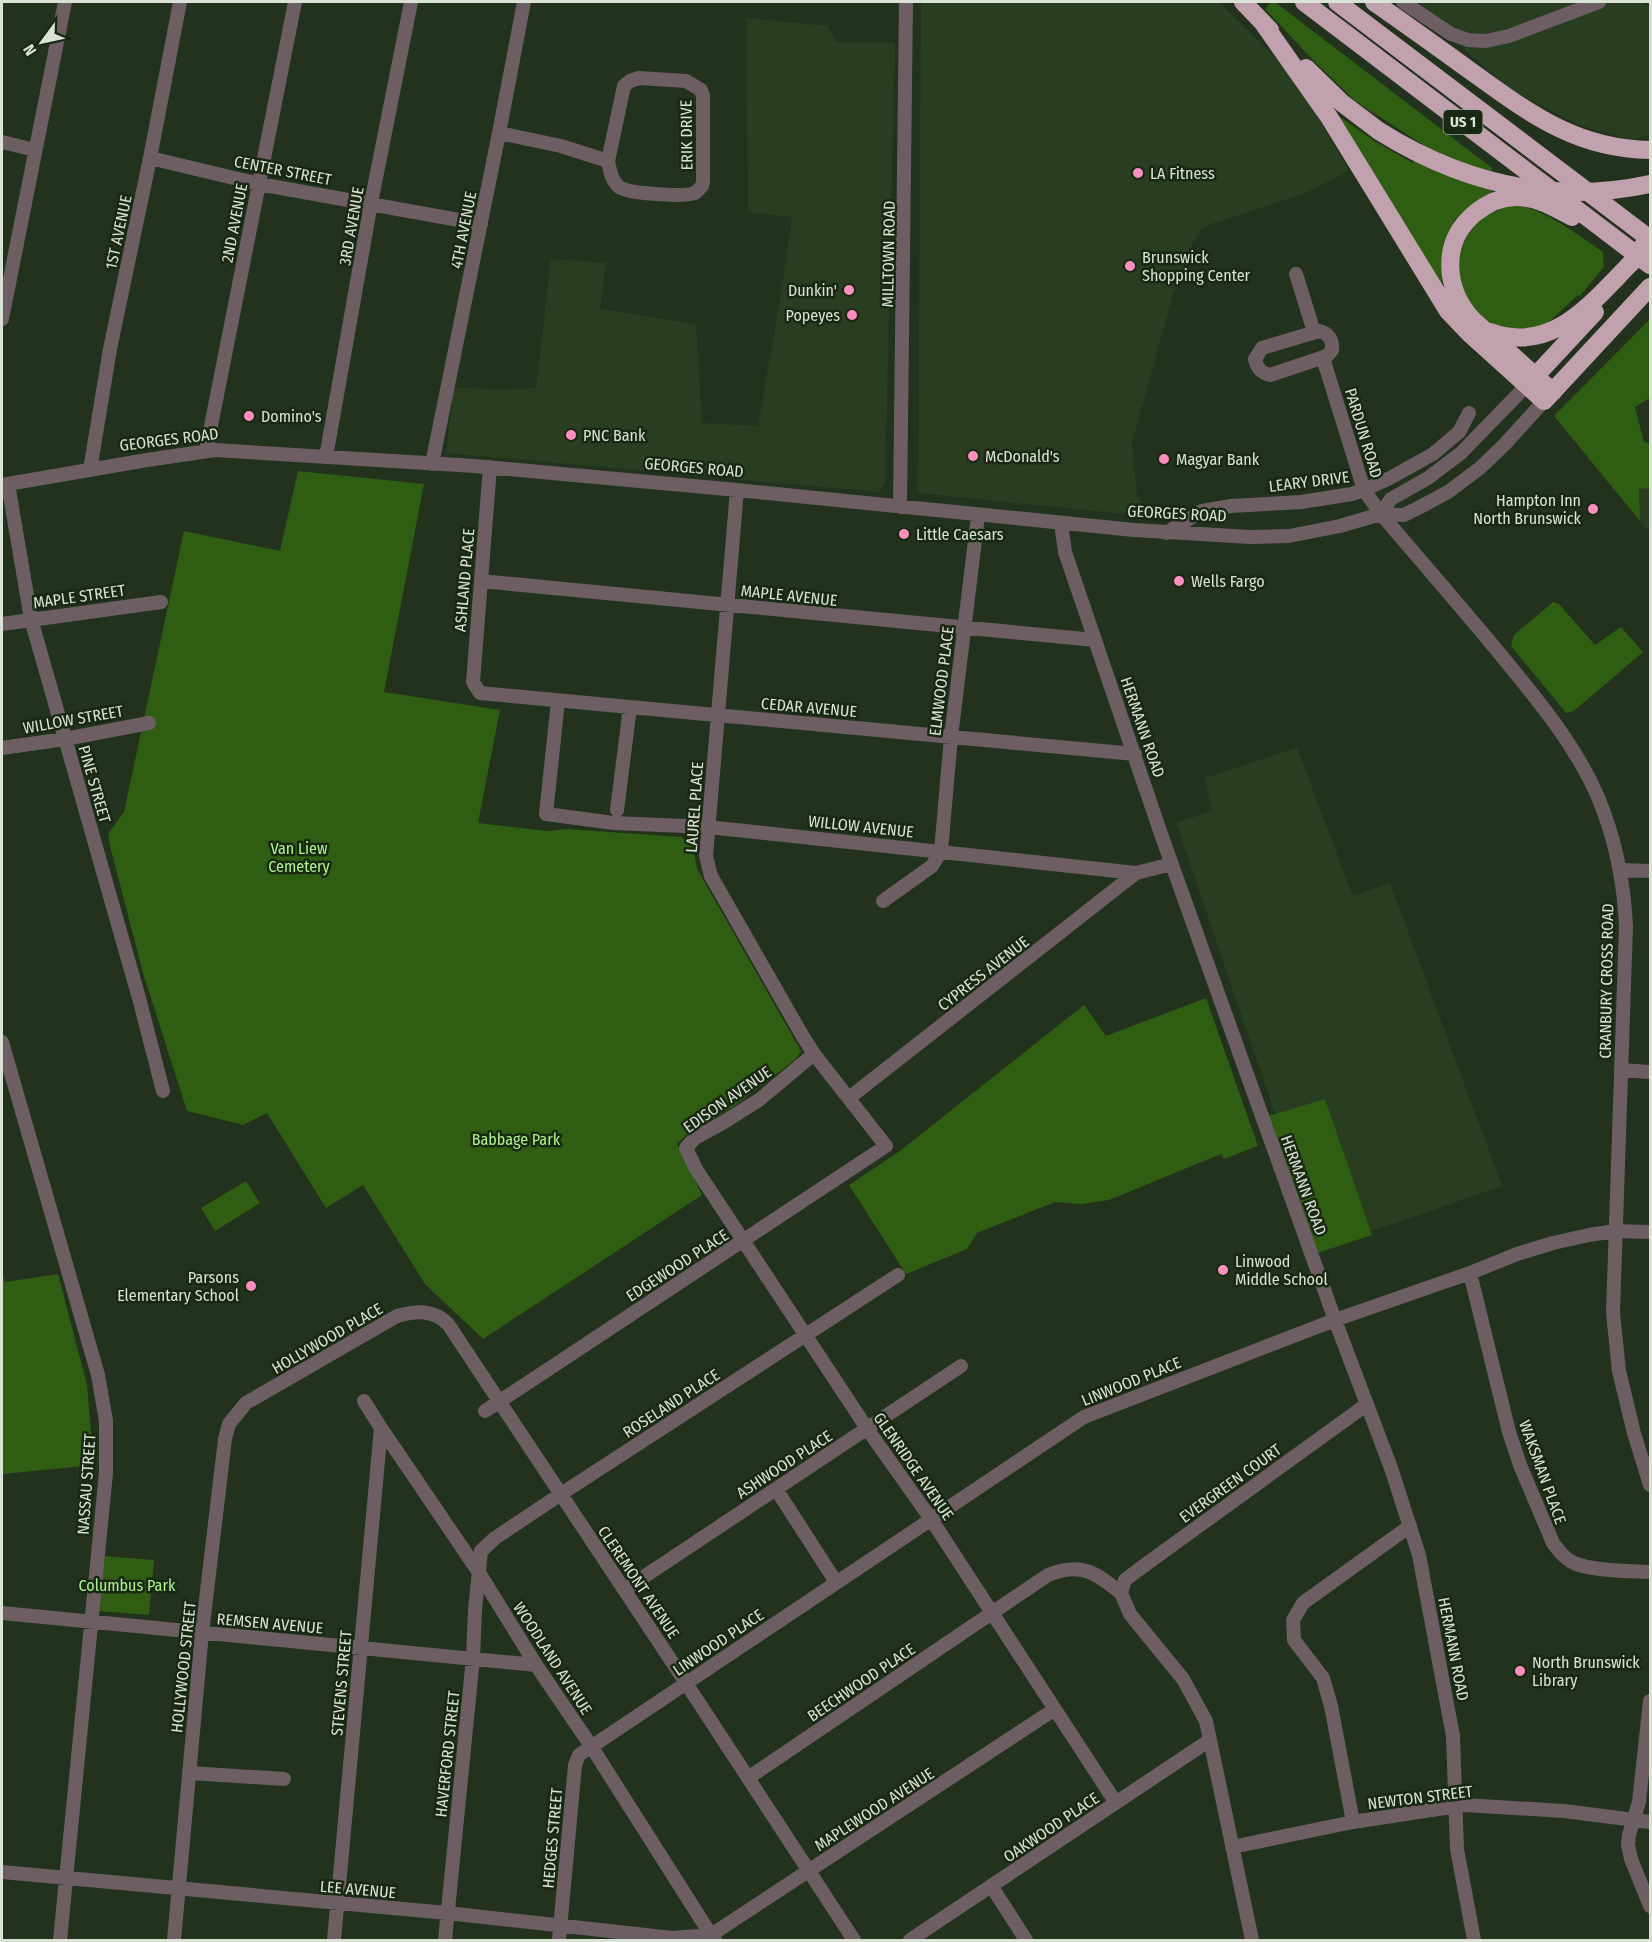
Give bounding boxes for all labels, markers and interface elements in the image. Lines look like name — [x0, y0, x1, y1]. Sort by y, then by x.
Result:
north arrow — [12, 12, 72, 72]
text: N — [19, 41, 40, 59]
street label: ERIK DRIVE — [676, 100, 697, 170]
road number: US 1 — [1444, 110, 1482, 134]
street label: CENTER STREET — [233, 152, 334, 189]
place label: LA Fitness — [1150, 164, 1215, 183]
marker: LA Fitness — [1131, 166, 1145, 180]
street label: 2ND AVENUE — [218, 182, 251, 264]
street label: 3RD AVENUE — [335, 185, 368, 267]
street label: 4TH AVENUE — [447, 190, 480, 270]
street label: 1ST AVENUE — [101, 193, 136, 271]
street label: MILLTOWN ROAD — [878, 200, 899, 308]
place label: Brunswick Shopping Center — [1142, 248, 1251, 285]
marker: Brunswick Shopping Center — [1123, 259, 1137, 273]
place label: Dunkin' — [788, 281, 837, 300]
marker: Dunkin' — [842, 283, 856, 297]
place label: Popeyes — [786, 306, 840, 325]
marker: Popeyes — [845, 308, 859, 322]
street label: PARDUN ROAD — [1341, 386, 1386, 480]
place label: Domino's — [261, 407, 322, 426]
marker: Domino's — [242, 409, 256, 423]
street label: GEORGES ROAD — [119, 424, 220, 455]
place label: PNC Bank — [583, 426, 646, 445]
marker: PNC Bank — [564, 428, 578, 442]
place label: McDonald's — [985, 447, 1060, 466]
marker: McDonald's — [966, 449, 980, 463]
place label: Magyar Bank — [1176, 450, 1260, 469]
marker: Magyar Bank — [1157, 452, 1171, 466]
street label: GEORGES ROAD — [644, 454, 744, 481]
street label: LEARY DRIVE — [1268, 467, 1350, 496]
place label: Hampton Inn North Brunswick — [1473, 491, 1582, 528]
street label: GEORGES ROAD — [1127, 501, 1227, 526]
marker: Hampton Inn North Brunswick — [1586, 502, 1600, 516]
place label: Little Caesars — [916, 525, 1004, 544]
marker: Little Caesars — [897, 527, 911, 541]
street label: ASHLAND PLACE — [451, 528, 478, 633]
place label: Wells Fargo — [1191, 572, 1265, 591]
marker: Wells Fargo — [1172, 574, 1186, 588]
street label: MAPLE STREET — [32, 581, 127, 612]
street label: MAPLE AVENUE — [740, 581, 838, 610]
street label: ELMWOOD PLACE — [925, 625, 958, 737]
street label: HERMANN ROAD — [1116, 674, 1169, 780]
street label: CEDAR AVENUE — [760, 694, 858, 721]
street label: WILLOW STREET — [21, 701, 125, 738]
street label: PINE STREET — [74, 743, 115, 826]
street label: LAUREL PLACE — [682, 761, 707, 853]
street label: WILLOW AVENUE — [807, 812, 915, 841]
park label: Van Liew Cemetery — [268, 839, 331, 876]
street label: CRANBURY CROSS ROAD — [1596, 903, 1617, 1059]
street label: CYPRESS AVENUE — [934, 932, 1033, 1015]
street label: EDISON AVENUE — [680, 1062, 775, 1137]
park label: Babbage Park — [472, 1130, 561, 1149]
street label: HERMANN ROAD — [1277, 1133, 1330, 1238]
street label: EDGEWOOD PLACE — [623, 1225, 732, 1306]
place label: Linwood Middle School — [1235, 1252, 1328, 1289]
marker: Linwood Middle School — [1216, 1263, 1230, 1277]
place label: Parsons Elementary School — [117, 1268, 239, 1305]
marker: Parsons Elementary School — [244, 1279, 258, 1293]
street label: HOLLYWOOD PLACE — [268, 1299, 386, 1378]
street label: LINWOOD PLACE — [1079, 1353, 1184, 1410]
street label: ROSELAND PLACE — [619, 1365, 723, 1442]
street label: GLENRIDGE AVENUE — [870, 1409, 958, 1524]
street label: WAKSMAN PLACE — [1515, 1418, 1570, 1527]
street label: ASHWOOD PLACE — [733, 1426, 836, 1502]
street label: NASSAU STREET — [73, 1432, 100, 1535]
street label: EVERGREEN COURT — [1176, 1440, 1285, 1527]
street label: CLEREMONT AVENUE — [594, 1522, 683, 1642]
park label: Columbus Park — [78, 1576, 176, 1595]
street label: HERMANN ROAD — [1434, 1596, 1473, 1702]
street label: WOODLAND AVENUE — [509, 1599, 596, 1718]
street label: HOLLYWOOD STREET — [167, 1600, 200, 1734]
street label: LINWOOD PLACE — [669, 1605, 767, 1680]
street label: REMSEN AVENUE — [216, 1609, 324, 1638]
street label: STEVENS STREET — [327, 1629, 356, 1737]
street label: BEECHWOOD PLACE — [804, 1639, 919, 1725]
place label: North Brunswick Library — [1532, 1653, 1640, 1690]
marker: North Brunswick Library — [1513, 1664, 1527, 1678]
street label: HAVERFORD STREET — [431, 1689, 464, 1818]
street label: MAPLEWOOD AVENUE — [811, 1764, 937, 1855]
street label: NEWTON STREET — [1366, 1782, 1474, 1813]
street label: HEDGES STREET — [539, 1786, 566, 1889]
street label: OAKWOOD PLACE — [1000, 1788, 1103, 1866]
street label: LEE AVENUE — [319, 1877, 397, 1902]

